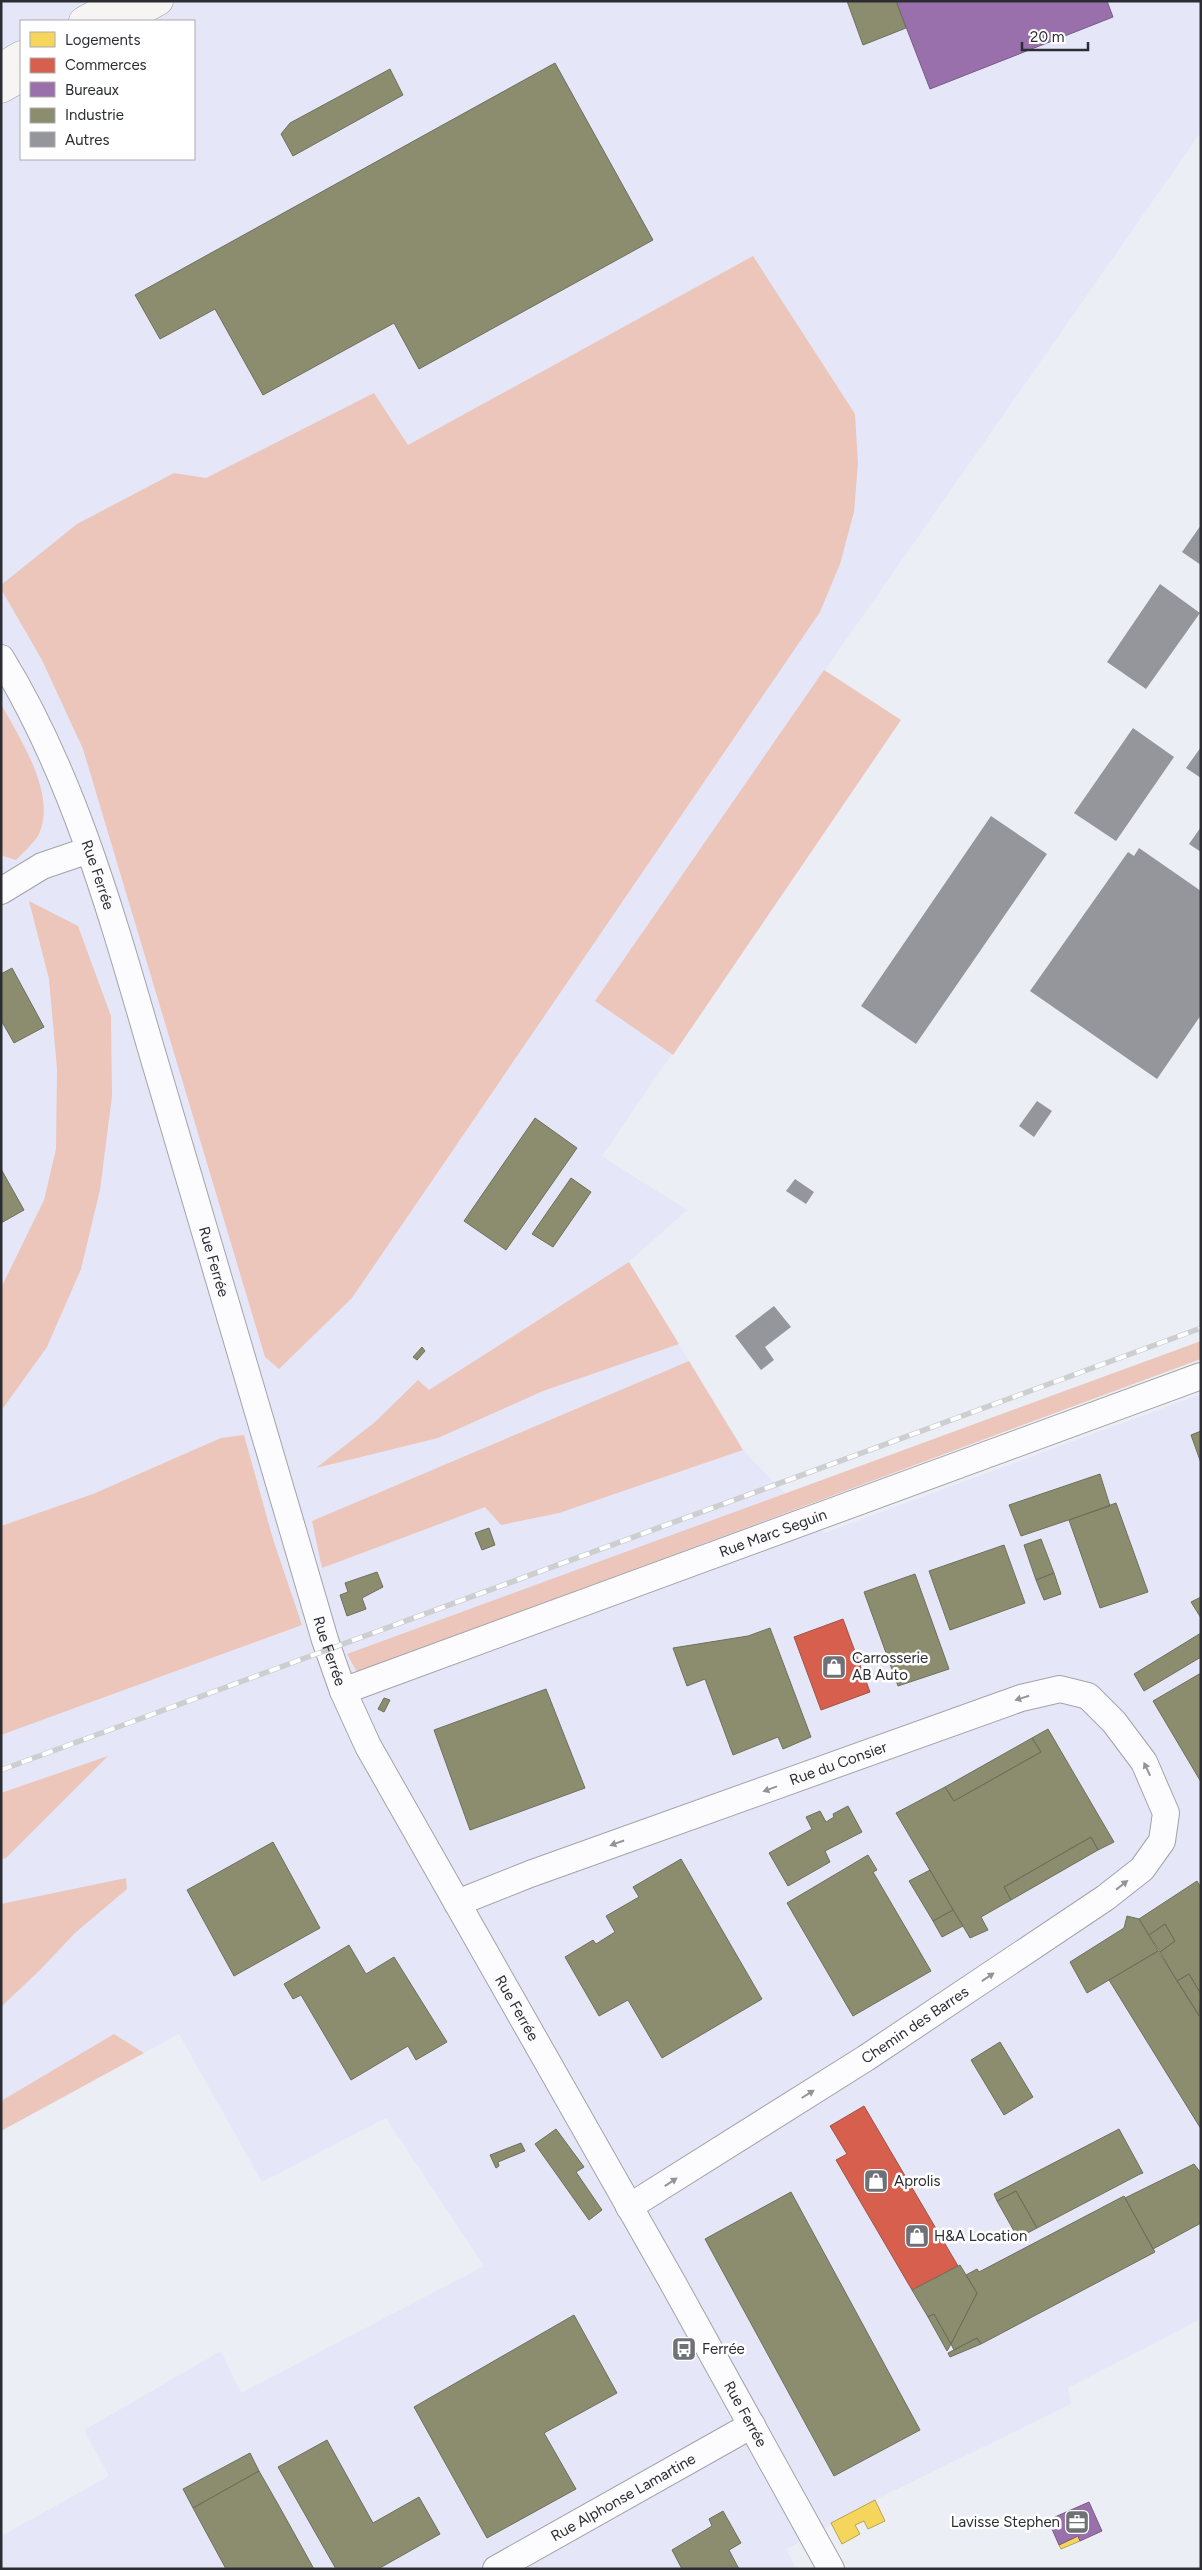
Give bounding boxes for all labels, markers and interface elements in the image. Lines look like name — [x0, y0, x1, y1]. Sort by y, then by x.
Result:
legend — [20, 20, 195, 160]
scale bar — [1022, 20, 1088, 52]
text: 20 m — [1030, 28, 1064, 46]
text: Logements — [65, 31, 140, 49]
text: Commerces — [65, 56, 147, 74]
text: Bureaux — [65, 81, 119, 99]
text: Industrie — [65, 106, 124, 124]
text: Autres — [65, 131, 109, 149]
street label: Rue Ferrée — [78, 837, 118, 912]
street label: Rue Ferrée — [195, 1224, 233, 1299]
street label: Rue Marc Seguin — [717, 1505, 829, 1561]
street label: Rue Ferrée — [310, 1614, 349, 1688]
place label: Carrosserie AB Auto — [852, 1649, 928, 1684]
shop icon: Carrosserie AB Auto — [821, 1654, 847, 1680]
one-way arrow — [1014, 1695, 1029, 1703]
street label: Rue du Consier — [787, 1738, 889, 1789]
one-way arrow — [1142, 1761, 1151, 1776]
one-way arrow — [762, 1785, 777, 1793]
one-way arrow — [609, 1840, 624, 1848]
one-way arrow — [1115, 1880, 1128, 1891]
street label: Rue Ferrée — [491, 1972, 542, 2044]
one-way arrow — [981, 1972, 994, 1982]
street label: Chemin des Barres — [858, 1982, 972, 2068]
one-way arrow — [801, 2090, 814, 2099]
shop icon: Aprolis — [863, 2168, 889, 2194]
place label: Aprolis — [894, 2172, 941, 2190]
one-way arrow — [664, 2177, 677, 2187]
shop icon: H&A Location — [904, 2223, 930, 2249]
place label: H&A Location — [934, 2227, 1027, 2245]
bus stop icon: Ferrée — [671, 2336, 697, 2362]
place label: Ferrée — [702, 2340, 745, 2358]
street label: Rue Ferrée — [720, 2378, 771, 2450]
street label: Rue Alphonse Lamartine — [548, 2450, 699, 2545]
office icon: Lavisse Stephen — [1064, 2509, 1090, 2535]
place label: Lavisse Stephen — [951, 2513, 1060, 2531]

